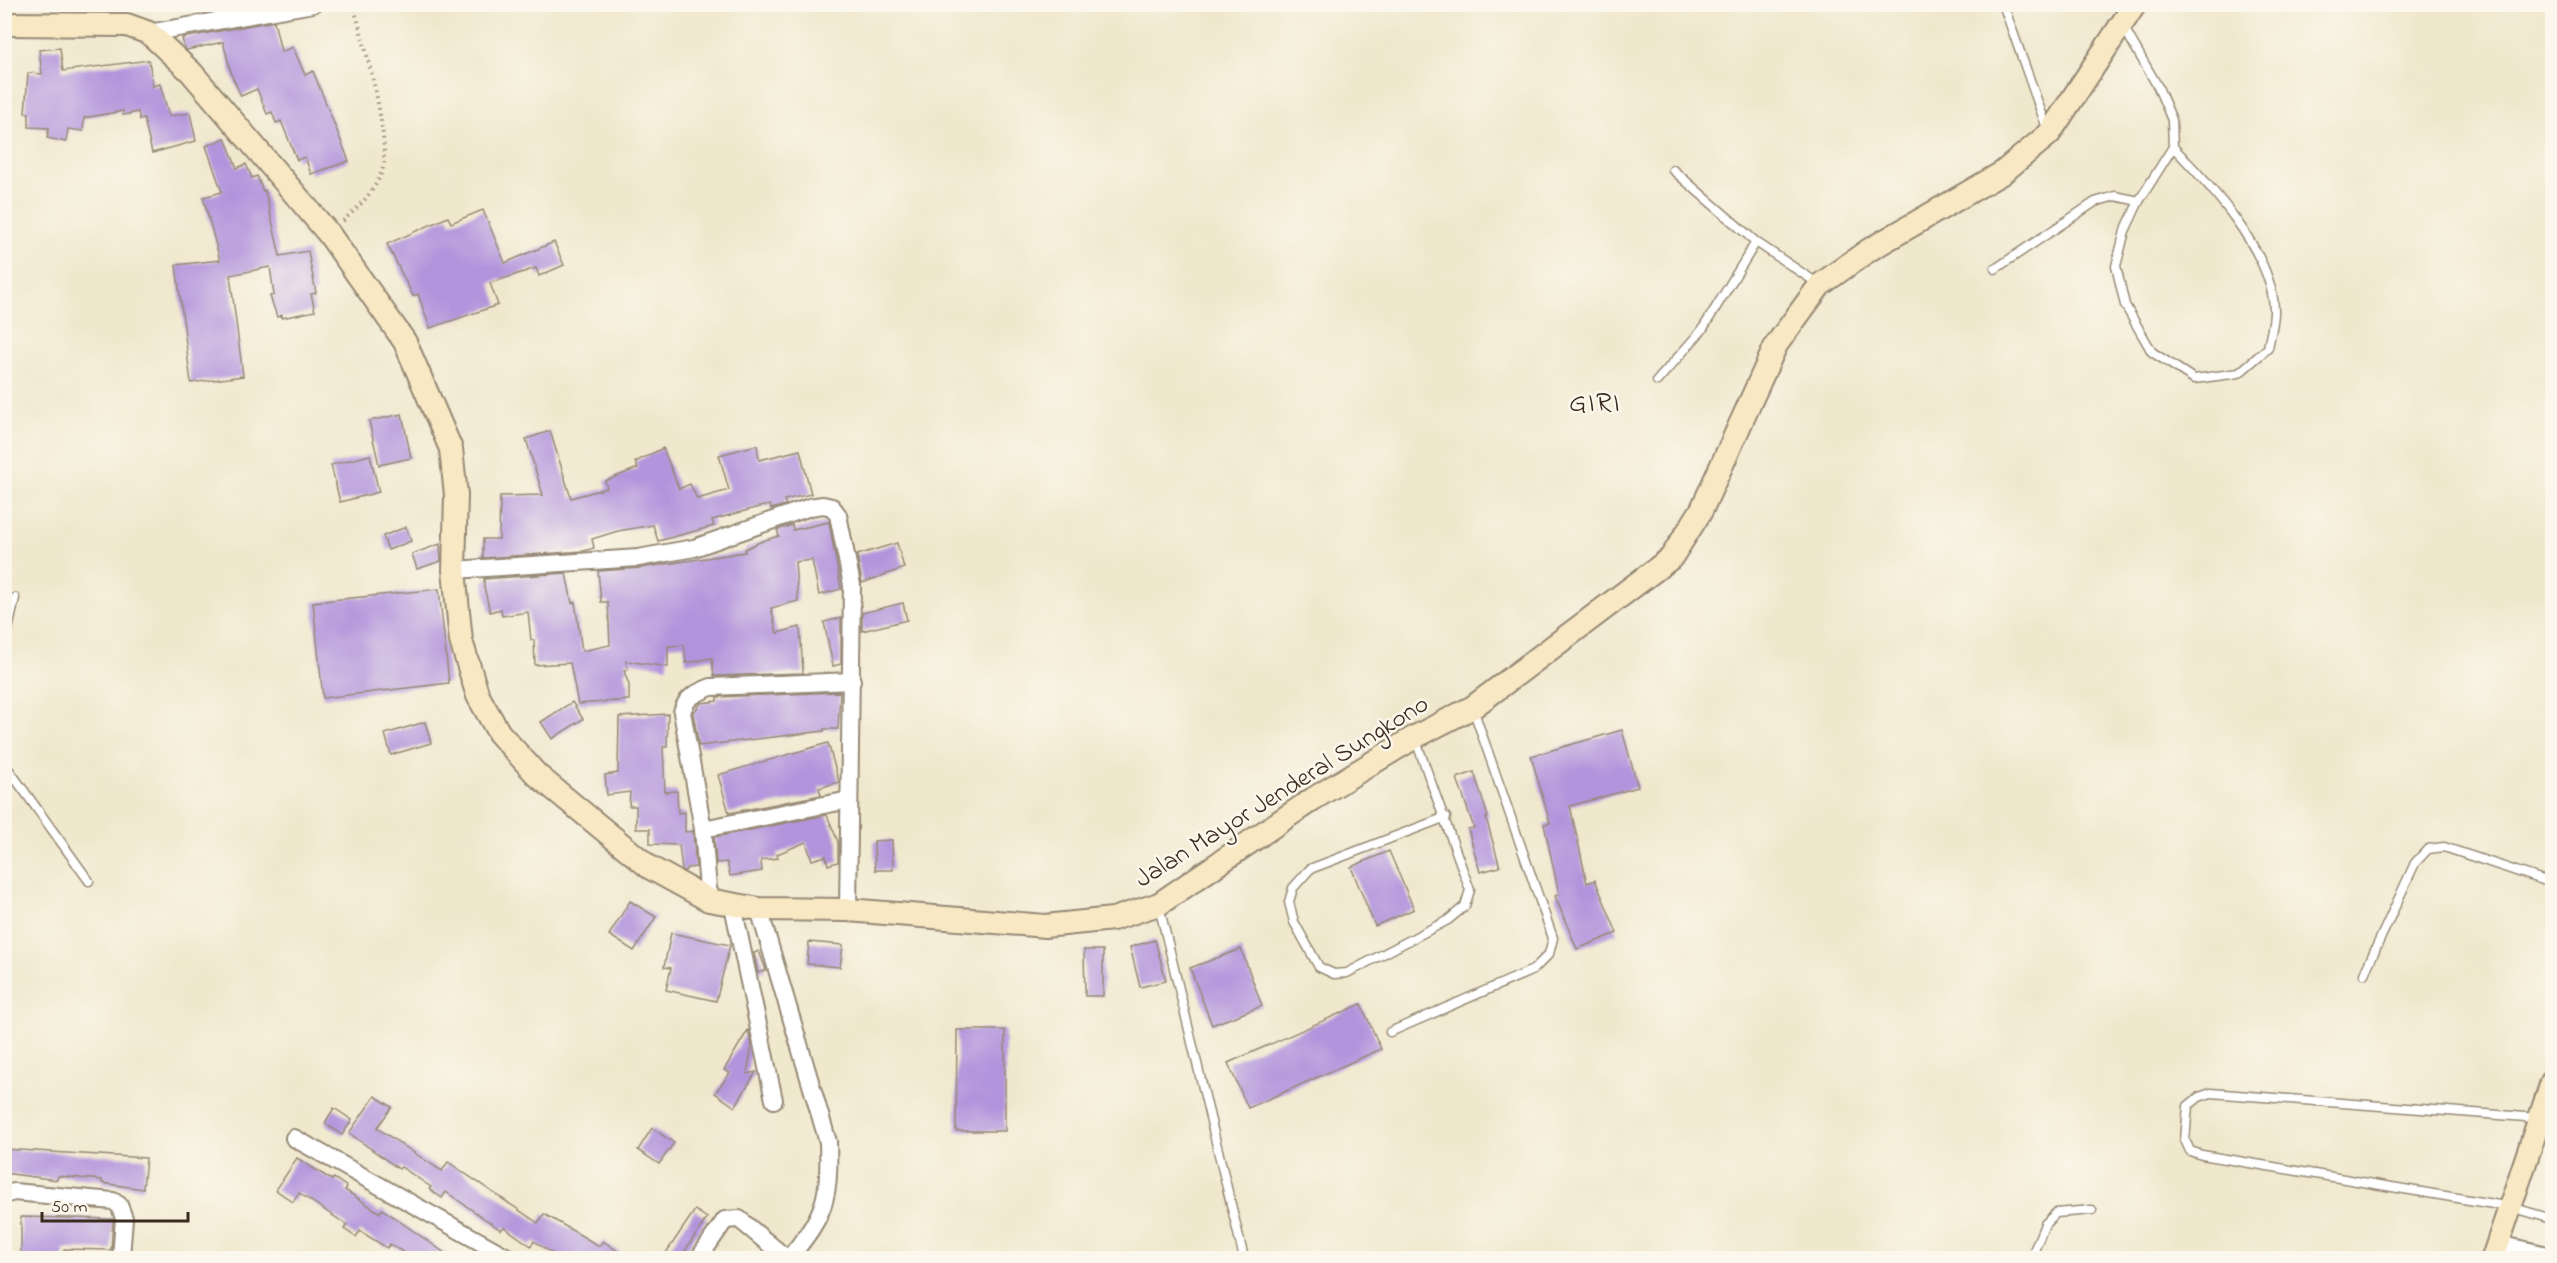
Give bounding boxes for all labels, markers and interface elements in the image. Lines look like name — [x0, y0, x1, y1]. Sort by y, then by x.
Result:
district label: GIRI — [1569, 384, 1621, 425]
street label: Jalan Mayor Jenderal Sungkono — [1128, 686, 1437, 899]
scale bar — [42, 1185, 188, 1223]
text: 50 m — [51, 1195, 88, 1221]

